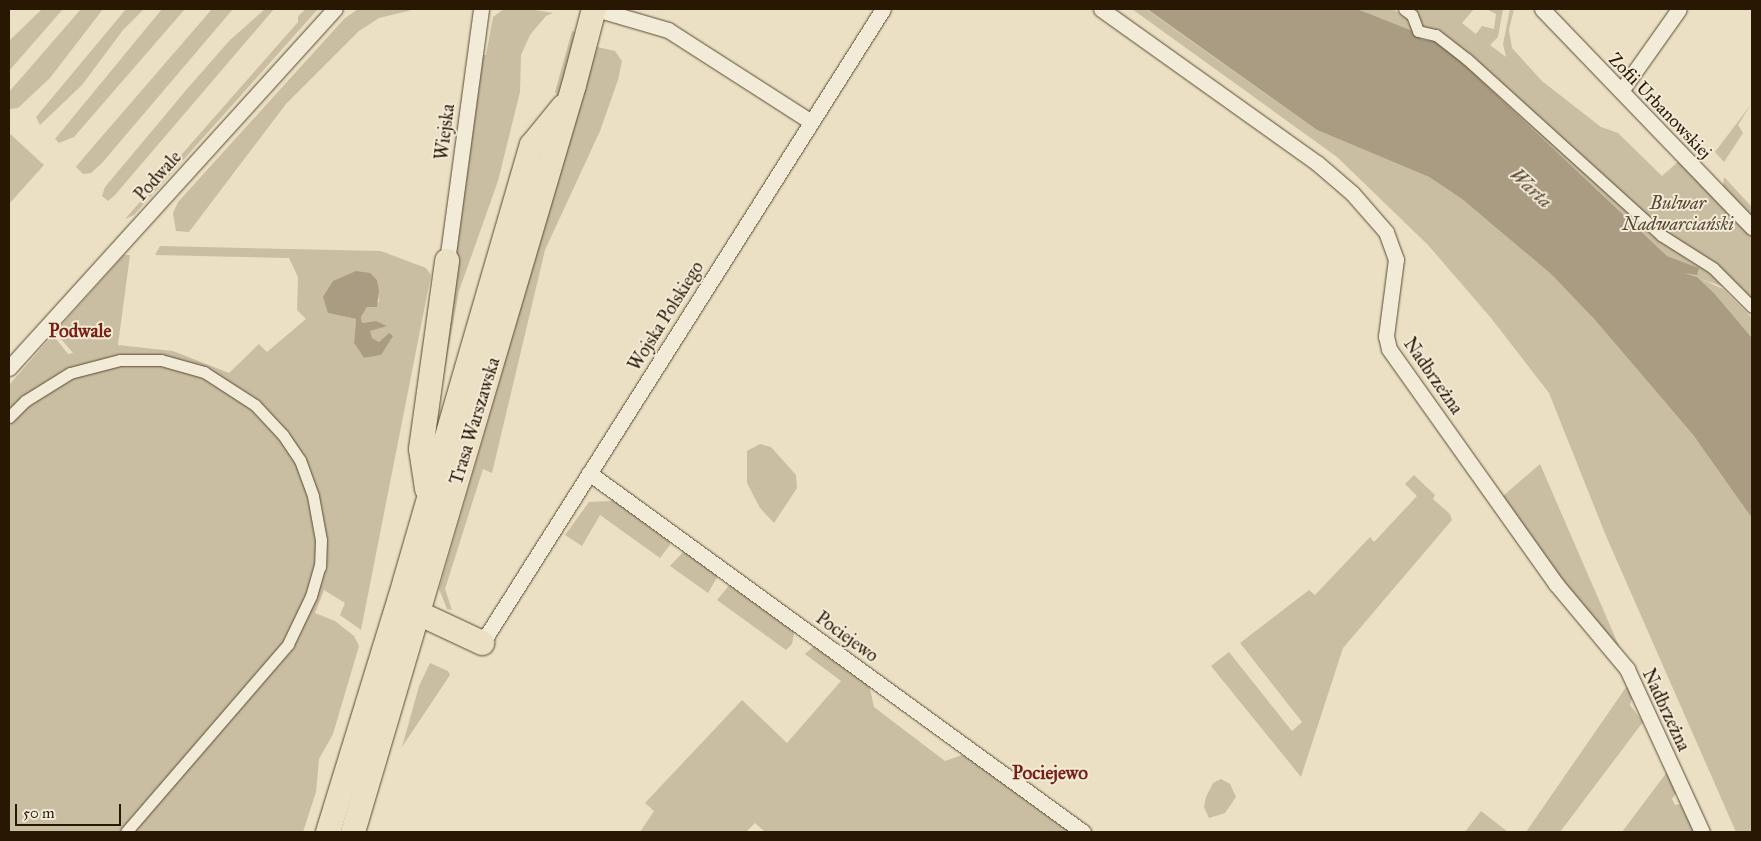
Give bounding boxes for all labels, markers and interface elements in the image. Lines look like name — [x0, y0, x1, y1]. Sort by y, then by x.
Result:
street label: Zofii Urbanowskiej — [1604, 49, 1716, 163]
street label: Wiejska — [431, 103, 459, 161]
street label: Podwale — [130, 147, 186, 205]
water label: Warta — [1506, 163, 1556, 213]
park label: Bulwar Nadwarciański — [1622, 193, 1734, 235]
street label: Wojska Polskiego — [624, 257, 708, 375]
district label: Podwale — [48, 320, 112, 342]
street label: Nadbrzeżna — [1399, 334, 1467, 418]
street label: Trasa Warszawska — [445, 355, 505, 487]
street label: Pociejewo — [812, 607, 882, 667]
street label: Nadbrzeżna — [1638, 665, 1694, 755]
district label: Pociejewo — [1012, 762, 1088, 784]
scale bar — [18, 794, 124, 826]
text: 50 m — [23, 804, 55, 822]

